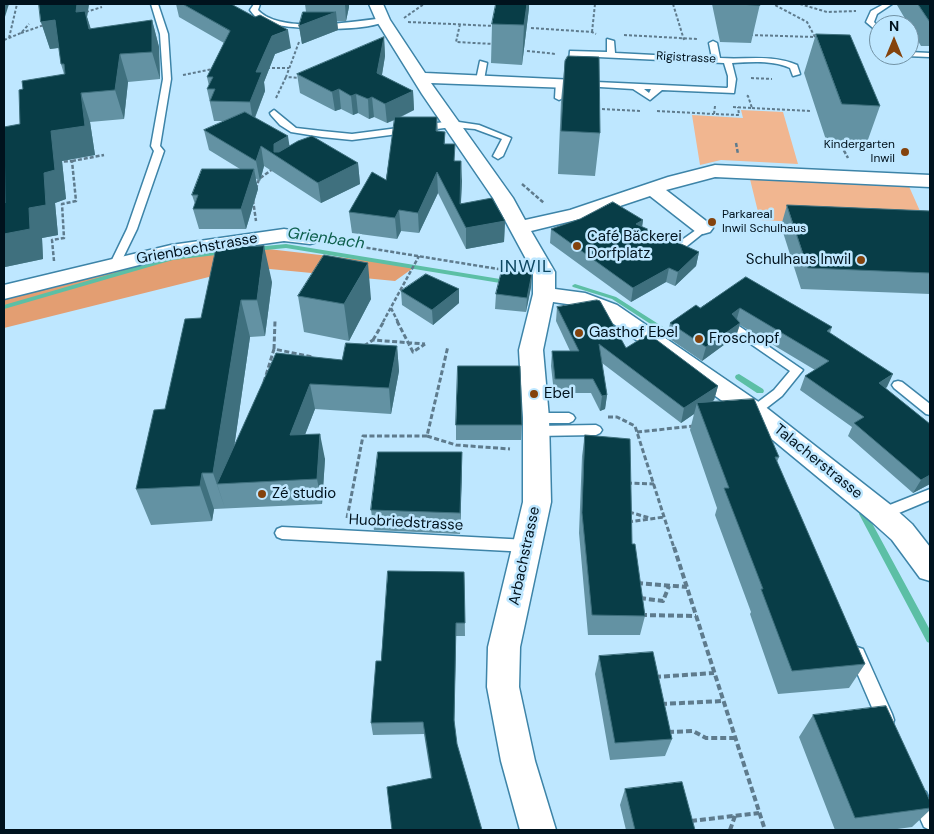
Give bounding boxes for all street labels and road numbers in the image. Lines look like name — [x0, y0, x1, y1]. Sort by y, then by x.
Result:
street label: Rigistrasse — [656, 49, 716, 67]
street label: Grienbachstrasse — [135, 229, 259, 269]
street label: Talacherstrasse — [770, 421, 866, 503]
street label: Arbachstrasse — [506, 505, 544, 607]
street label: Huobriedstrasse — [348, 511, 464, 535]

